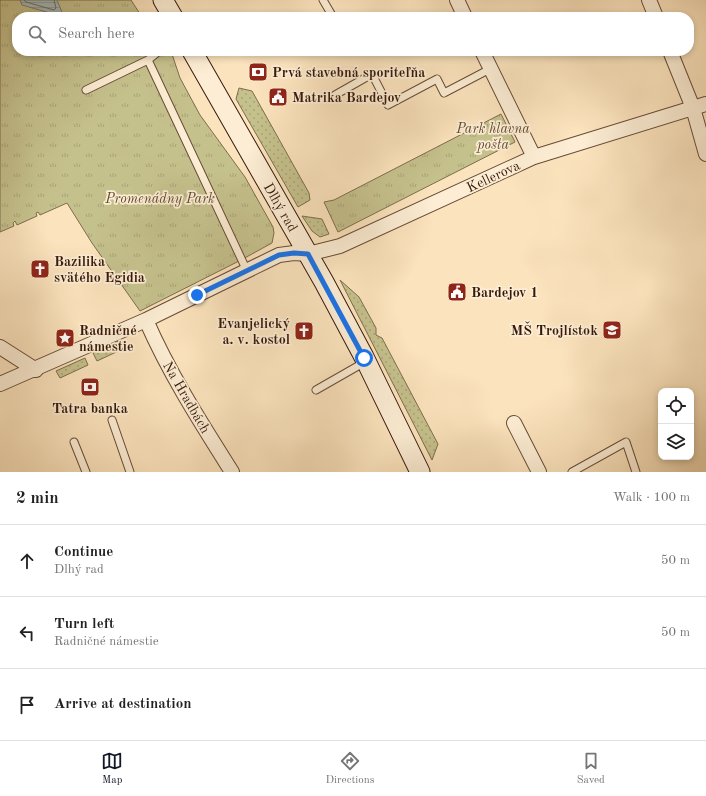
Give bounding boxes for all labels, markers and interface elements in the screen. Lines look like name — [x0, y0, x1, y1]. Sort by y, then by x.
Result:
search box — [12, 12, 694, 56]
icon: search — [26, 23, 48, 45]
text: Search here — [58, 27, 135, 42]
bank icon: Prvá stavebná sporiteľňa — [247, 61, 269, 83]
place label: Prvá stavebná sporiteľňa — [272, 66, 425, 80]
public building icon: Matrika Bardejov — [267, 86, 289, 108]
place label: Matrika Bardejov — [292, 91, 401, 105]
park label: Park hlavna pošta — [455, 122, 530, 153]
street label: Kellerova — [465, 158, 522, 195]
street label: Dlhý rad — [261, 181, 300, 234]
park label: Promenádny Park — [104, 192, 215, 207]
place label: Bazilika svätého Egidia — [54, 255, 145, 285]
church icon: Bazilika svätého Egidia — [29, 258, 51, 280]
public building icon: Bardejov 1 — [446, 281, 468, 303]
route end — [188, 286, 206, 304]
place label: Bardejov 1 — [471, 286, 538, 300]
place label: Evanjelický a. v. kostol — [217, 317, 290, 347]
school or university icon: MŠ Trojlístok — [601, 319, 623, 341]
church icon: Evanjelický a. v. kostol — [293, 320, 315, 342]
place label: MŠ Trojlístok — [511, 321, 598, 338]
place label: Radničné námestie — [79, 324, 137, 354]
place icon: Radničné námestie — [54, 327, 76, 349]
route start — [355, 349, 373, 367]
street label: Na Hradbách — [160, 359, 212, 436]
bank icon: Tatra banka — [79, 376, 101, 398]
map controls — [658, 388, 694, 460]
button: locate — [658, 388, 694, 424]
place label: Tatra banka — [52, 402, 128, 416]
button: layers — [658, 424, 694, 460]
text: 2 min — [16, 490, 59, 507]
text: Walk · 100 m — [613, 491, 690, 504]
text: Continue — [54, 545, 113, 560]
icon: ahead — [16, 550, 38, 572]
text: 50 m — [661, 554, 690, 567]
text: Dlhý rad — [54, 563, 104, 576]
text: Turn left — [54, 617, 114, 632]
icon: left — [16, 622, 38, 644]
text: 50 m — [661, 626, 690, 639]
text: Radničné námestie — [54, 635, 159, 648]
icon: arrive — [16, 694, 38, 716]
text: Arrive at destination — [54, 697, 192, 712]
tab: Map — [101, 750, 123, 788]
tab: Directions — [326, 750, 374, 788]
tab: Saved — [577, 750, 605, 788]

